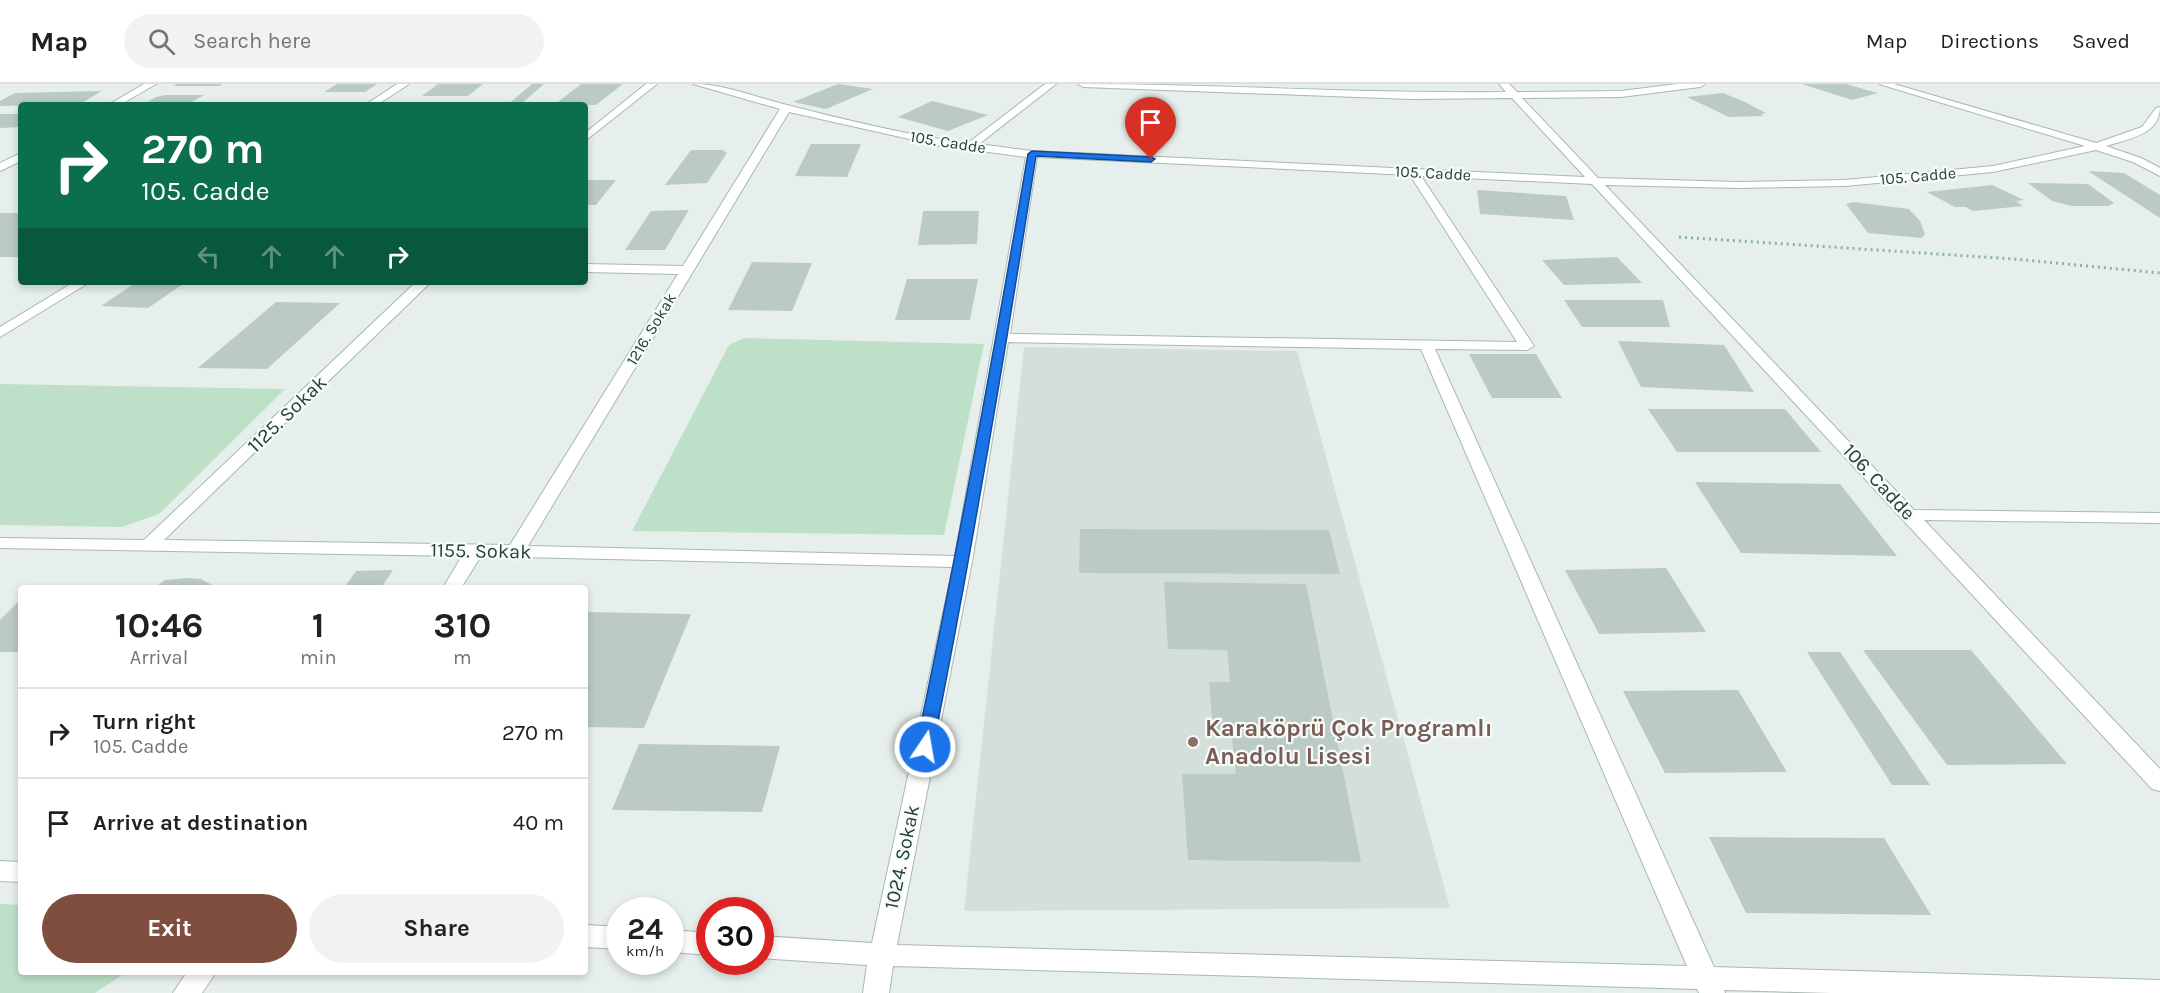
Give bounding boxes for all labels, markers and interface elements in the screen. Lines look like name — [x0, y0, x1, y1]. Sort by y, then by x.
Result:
search box — [124, 14, 544, 68]
text: Map — [30, 25, 88, 58]
icon: search — [145, 25, 178, 58]
text: Search here — [193, 28, 311, 54]
text: Map — [1866, 29, 1907, 53]
text: Directions — [1940, 29, 2039, 53]
text: Saved — [2072, 29, 2130, 53]
pin — [1125, 97, 1176, 159]
icon: arrive — [1134, 106, 1167, 139]
text: 270 m — [141, 124, 264, 174]
icon: right — [42, 126, 120, 204]
street label: 105. Cadde — [909, 127, 987, 157]
street label: 105. Cadde — [1394, 162, 1472, 184]
street label: 105. Cadde — [1879, 163, 1957, 189]
text: 105. Cadde — [141, 175, 270, 207]
icon: left — [192, 240, 225, 273]
icon: ahead — [255, 240, 288, 273]
icon: ahead — [318, 240, 351, 273]
icon: right — [381, 240, 414, 273]
street label: 1216. Sokak — [622, 289, 680, 369]
street label: 1125. Sokak — [243, 371, 331, 457]
street label: 106. Cadde — [1838, 439, 1920, 525]
street label: 1155. Sokak — [430, 539, 532, 563]
text: 10:46 — [115, 604, 203, 646]
text: 1 — [312, 604, 325, 646]
text: 310 — [433, 604, 491, 646]
text: Arrival — [130, 646, 188, 669]
text: min — [300, 646, 337, 669]
text: m — [453, 646, 472, 669]
text: Turn right — [93, 709, 196, 735]
place label: Karaköprü Çok Programlı Anadolu Lisesi — [1205, 714, 1493, 770]
position arrow — [893, 715, 957, 779]
icon: right — [42, 717, 75, 750]
text: 270 m — [502, 720, 564, 746]
text: 105. Cadde — [93, 735, 188, 758]
marker: Karaköprü Çok Programlı Anadolu Lisesi — [1186, 735, 1200, 749]
street label: 1024. Sokak — [880, 803, 924, 911]
icon: arrive — [42, 807, 75, 840]
text: Arrive at destination — [93, 810, 308, 836]
text: 40 m — [513, 810, 564, 836]
button: Exit — [42, 894, 297, 963]
button: Share — [309, 894, 564, 963]
speed limit sign: 30 — [696, 897, 774, 975]
text: 24 — [627, 911, 663, 947]
text: km/h — [626, 942, 664, 960]

